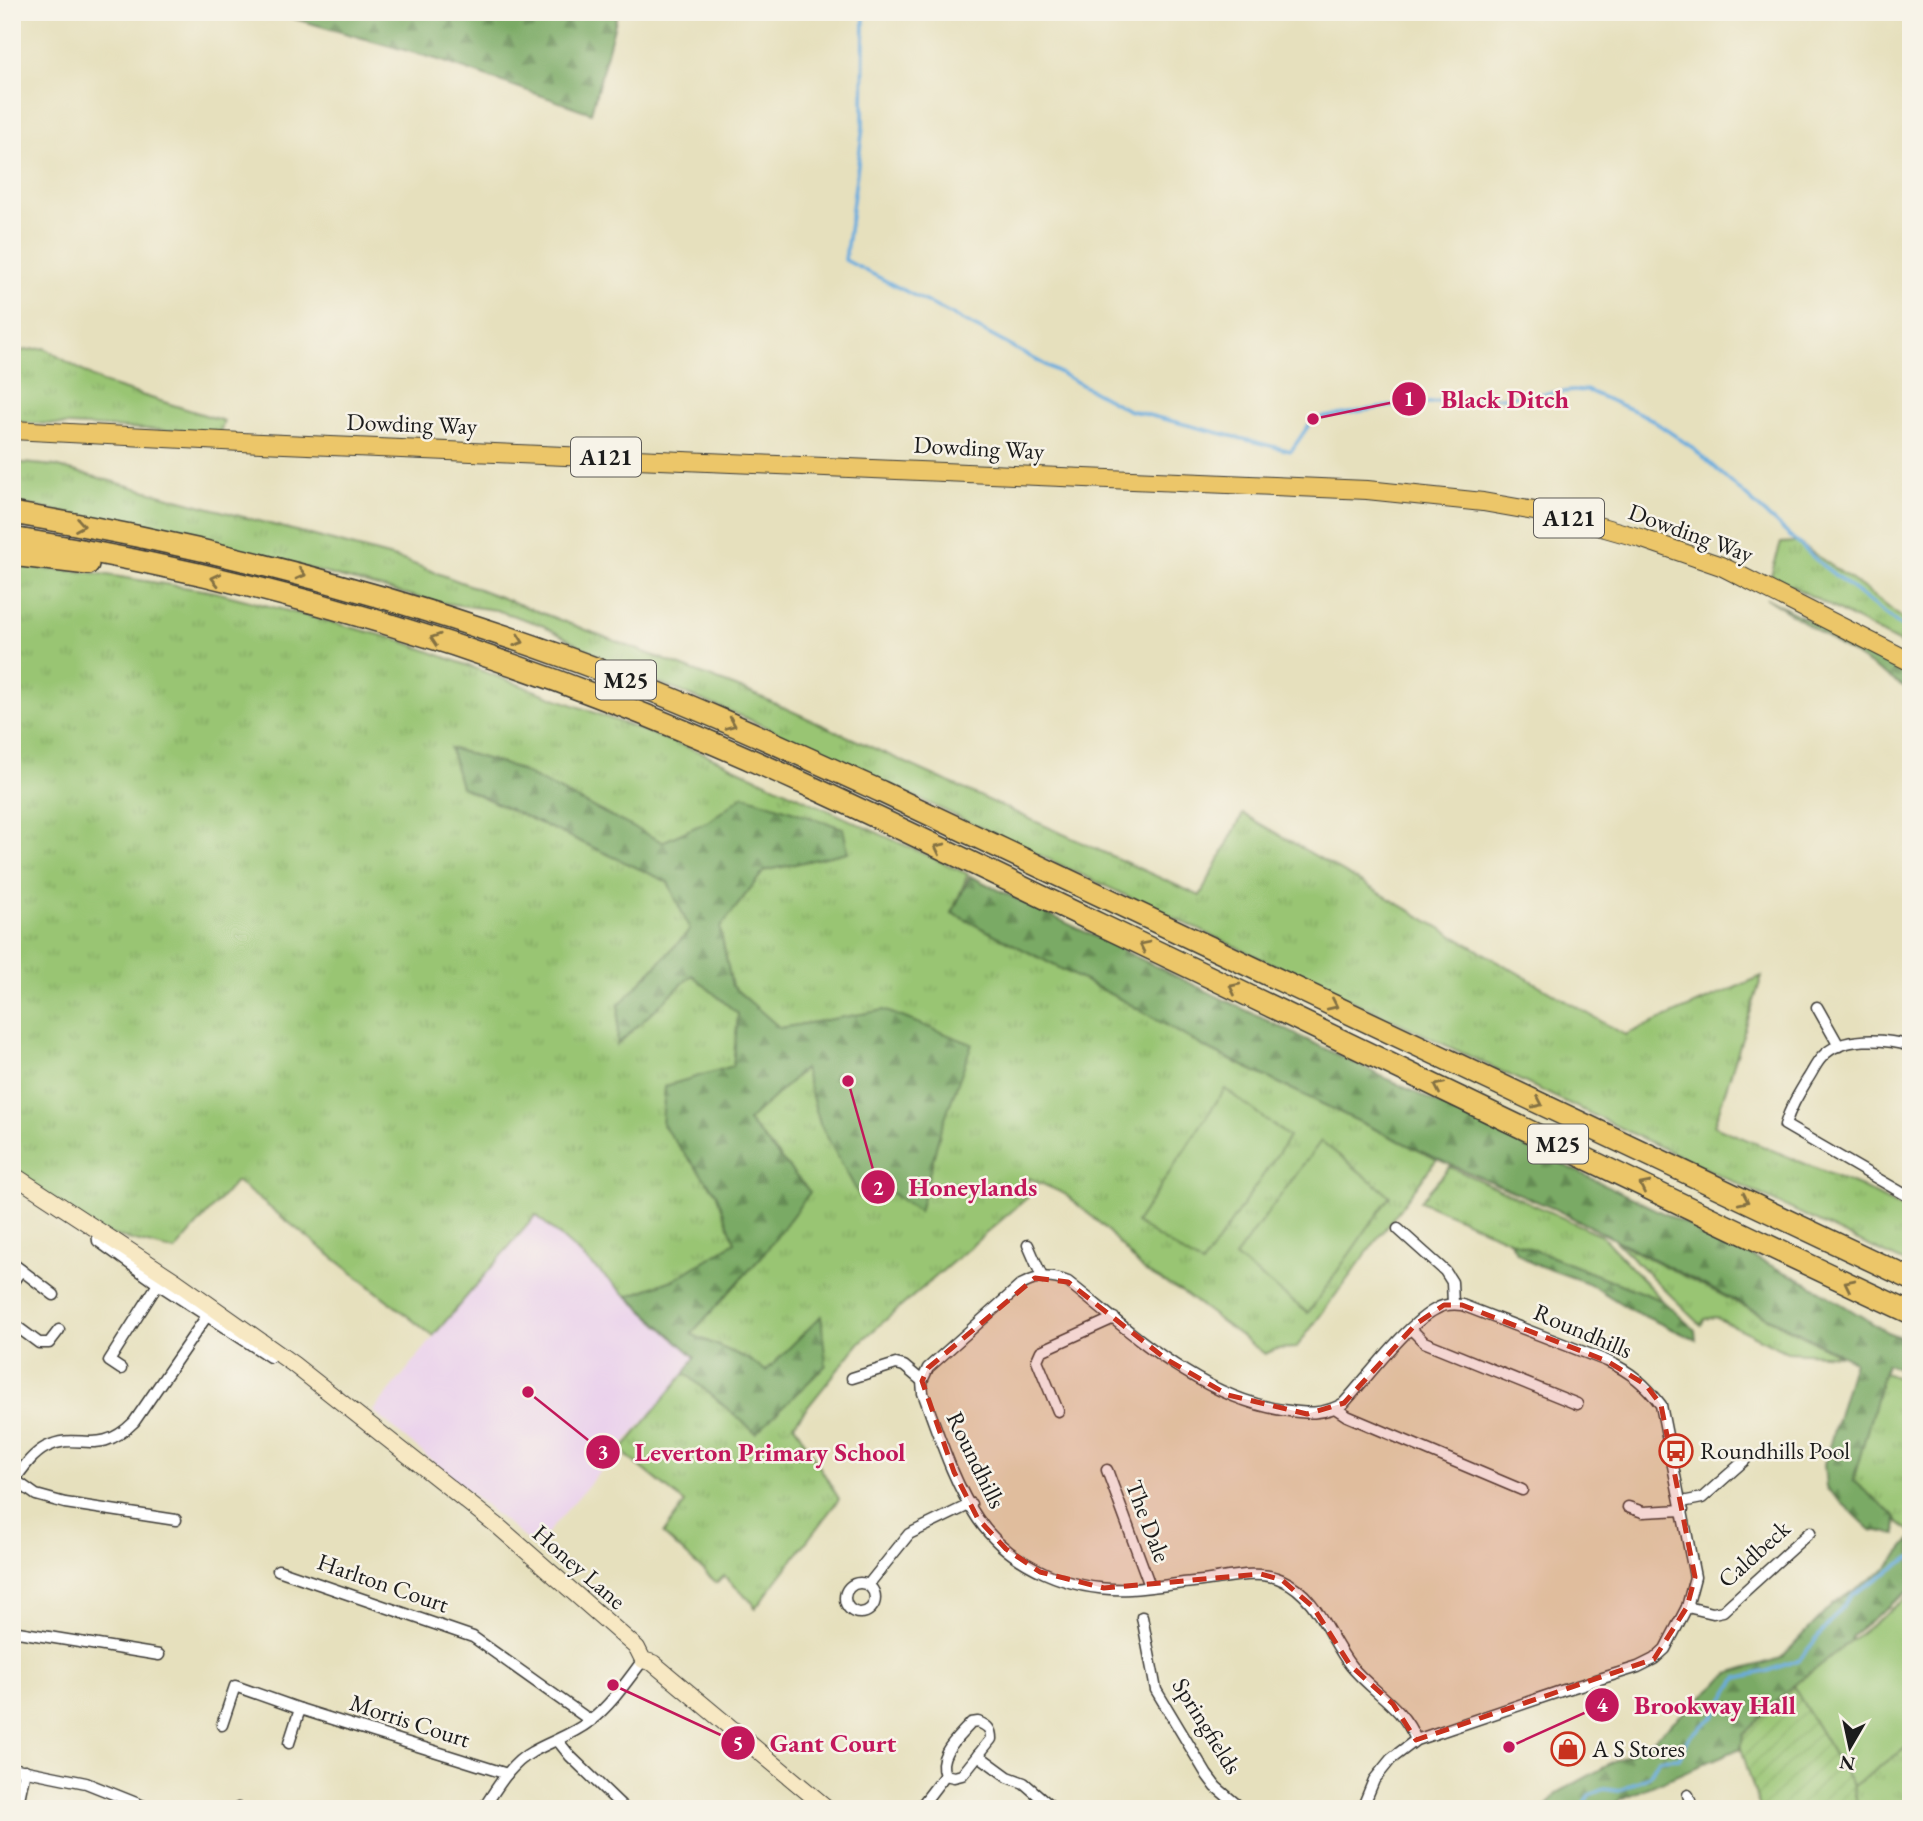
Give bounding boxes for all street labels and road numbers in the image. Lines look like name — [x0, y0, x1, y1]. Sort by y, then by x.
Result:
street label: Dowding Way — [346, 406, 478, 441]
street label: Dowding Way — [913, 429, 1046, 466]
road number: A121 — [571, 438, 641, 477]
street label: Dowding Way — [1624, 496, 1758, 570]
road number: A121 — [1534, 498, 1604, 538]
road number: M25 — [596, 660, 656, 700]
road number: M25 — [1528, 1124, 1588, 1163]
street label: Roundhills — [1529, 1296, 1637, 1365]
street label: Roundhills — [940, 1406, 1013, 1513]
street label: The Dale — [1119, 1475, 1178, 1566]
street label: Caldbeck — [1711, 1512, 1797, 1594]
street label: Honey Lane — [526, 1517, 633, 1616]
street label: Harlton Court — [313, 1546, 453, 1620]
street label: Springfields — [1166, 1672, 1249, 1780]
street label: Morris Court — [346, 1687, 475, 1755]

